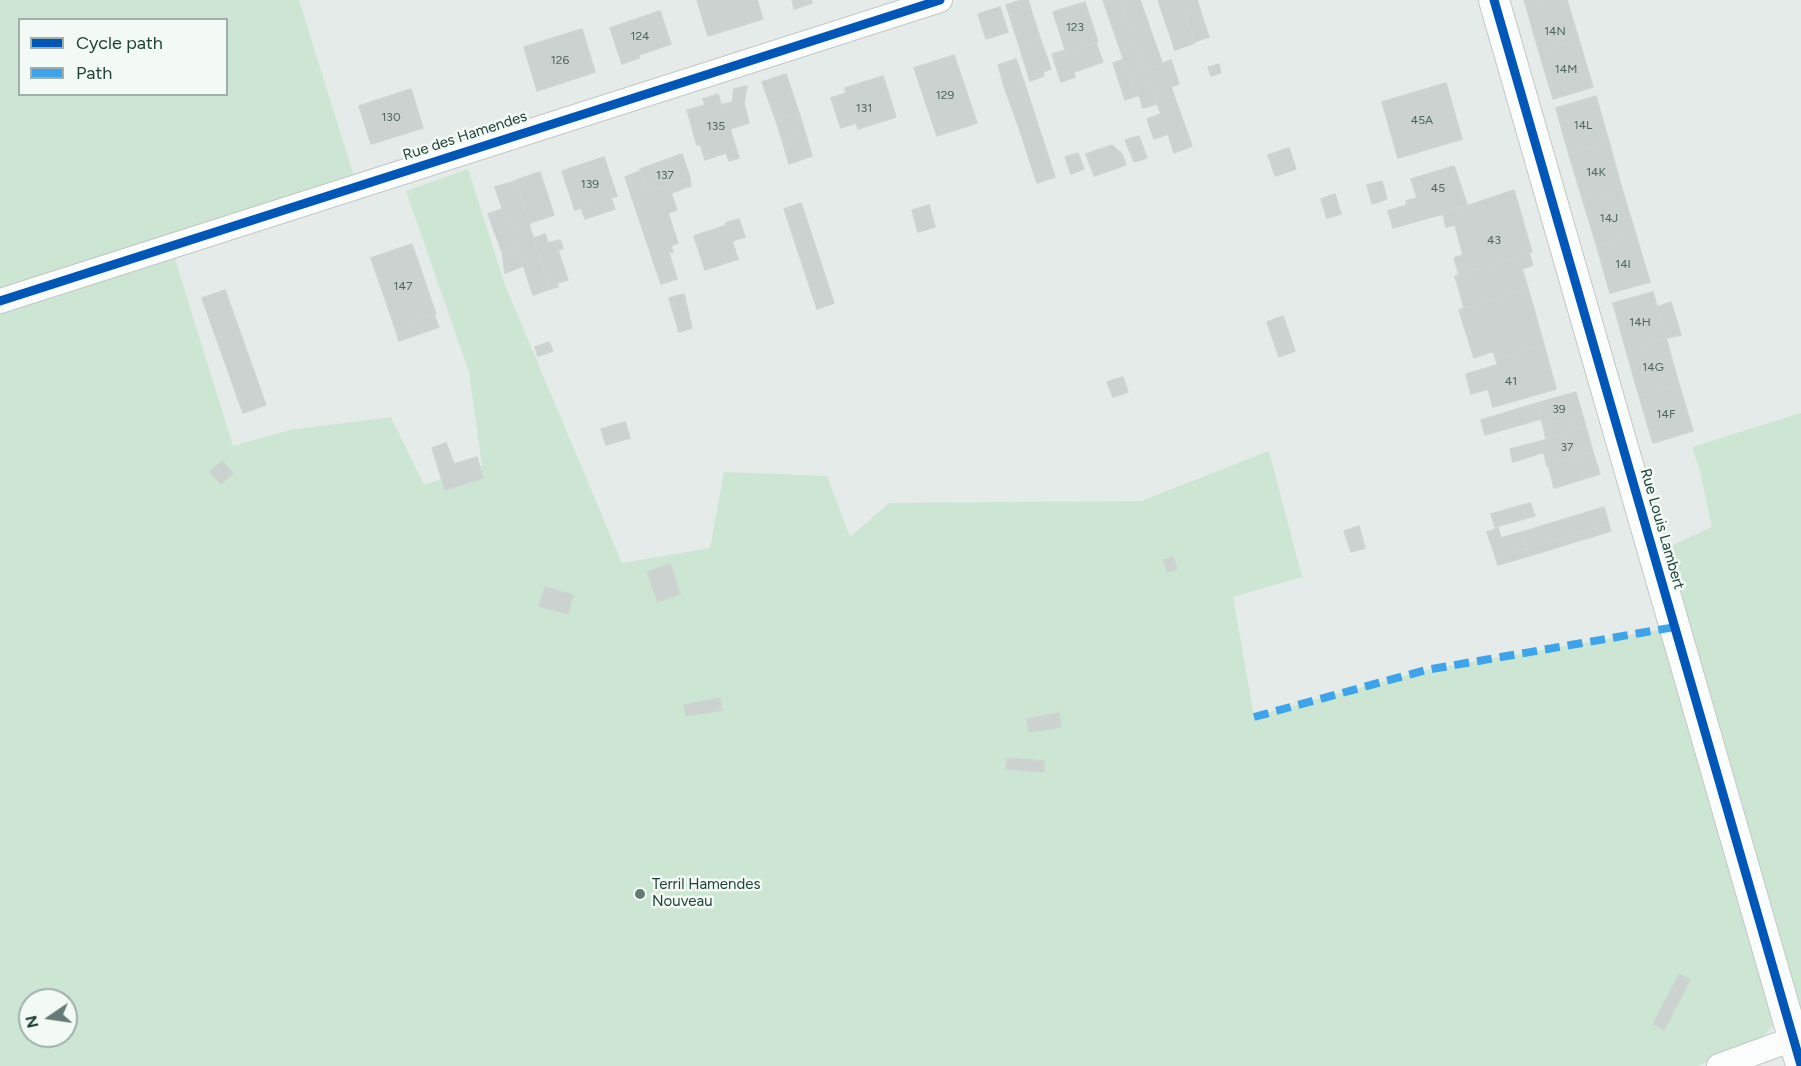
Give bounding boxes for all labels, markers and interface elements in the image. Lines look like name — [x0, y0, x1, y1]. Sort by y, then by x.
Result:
legend — [18, 18, 228, 96]
house number: 123 — [1066, 20, 1084, 34]
house number: 14N — [1544, 24, 1566, 38]
house number: 124 — [630, 29, 650, 43]
text: Cycle path — [76, 32, 163, 54]
house number: 126 — [551, 53, 569, 67]
text: Path — [76, 62, 112, 84]
house number: 14M — [1555, 62, 1577, 76]
house number: 129 — [936, 88, 954, 102]
house number: 131 — [856, 101, 872, 115]
street label: Rue des Hamendes — [401, 107, 529, 165]
house number: 130 — [381, 110, 401, 124]
house number: 45A — [1411, 113, 1433, 127]
house number: 14L — [1574, 118, 1592, 132]
house number: 135 — [707, 119, 725, 133]
house number: 14K — [1586, 165, 1606, 179]
house number: 137 — [656, 168, 674, 182]
house number: 139 — [581, 177, 599, 191]
house number: 45 — [1431, 181, 1445, 195]
house number: 14J — [1600, 211, 1618, 225]
house number: 43 — [1487, 233, 1501, 247]
house number: 14I — [1615, 257, 1631, 271]
house number: 147 — [394, 279, 412, 293]
house number: 14H — [1629, 315, 1651, 329]
house number: 14G — [1642, 360, 1664, 374]
house number: 41 — [1505, 374, 1517, 388]
house number: 39 — [1552, 402, 1566, 416]
house number: 14F — [1657, 407, 1675, 421]
house number: 37 — [1561, 440, 1573, 454]
street label: Rue Louis Lambert — [1636, 467, 1688, 591]
place label: Terril Hamendes Nouveau — [652, 876, 760, 911]
marker: Terril Hamendes Nouveau — [633, 887, 647, 901]
north arrow — [18, 988, 78, 1048]
text: N — [21, 1014, 43, 1030]

